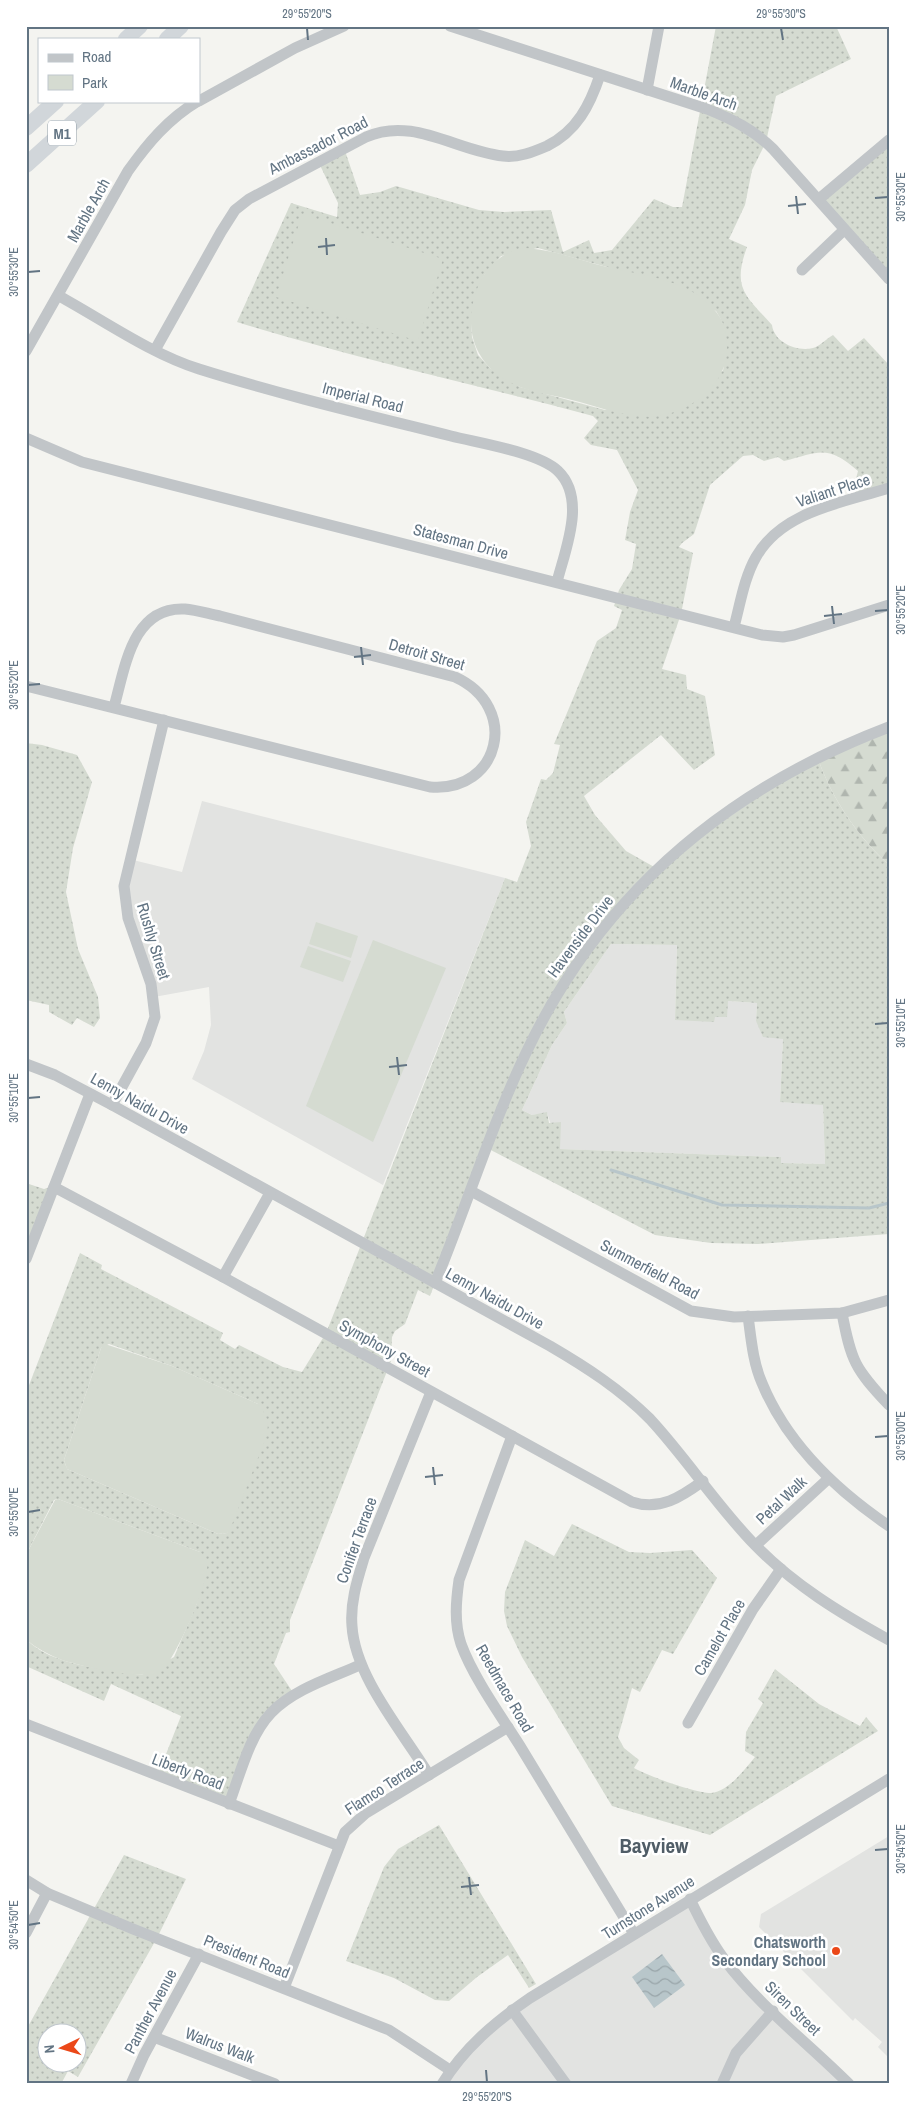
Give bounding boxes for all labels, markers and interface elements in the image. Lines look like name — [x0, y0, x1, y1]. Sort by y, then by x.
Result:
text: 29°55'20"S — [282, 6, 332, 22]
text: 29°55'30"S — [756, 6, 806, 22]
legend — [38, 38, 200, 102]
text: Road — [82, 46, 111, 67]
street label: Marble Arch — [667, 71, 741, 115]
text: Park — [82, 72, 108, 93]
street label: Ambassador Road — [264, 111, 371, 180]
road number: M1 — [48, 120, 76, 146]
text: 30°55'30"E — [893, 172, 909, 222]
street label: Marble Arch — [61, 174, 115, 246]
text: 30°55'30"E — [6, 247, 22, 297]
street label: Imperial Road — [320, 376, 406, 418]
street label: Valiant Place — [793, 468, 873, 512]
street label: Statesman Drive — [411, 518, 511, 564]
text: 30°55'20"E — [893, 585, 909, 635]
street label: Detroit Street — [386, 633, 468, 675]
text: 30°55'20"E — [6, 660, 22, 710]
street label: Havenside Drive — [542, 890, 618, 982]
street label: Rushly Street — [132, 900, 176, 982]
text: 30°55'10"E — [893, 998, 909, 1048]
street label: Lenny Naidu Drive — [87, 1067, 193, 1139]
text: 30°55'10"E — [6, 1073, 22, 1123]
street label: Summerfield Road — [597, 1234, 703, 1304]
street label: Lenny Naidu Drive — [442, 1262, 548, 1334]
street label: Symphony Street — [336, 1314, 435, 1382]
text: 30°55'00"E — [893, 1411, 909, 1461]
street label: Petal Walk — [751, 1470, 812, 1529]
text: 30°55'00"E — [6, 1487, 22, 1537]
street label: Conifer Terrace — [330, 1494, 382, 1586]
street label: Camelot Place — [688, 1595, 750, 1679]
street label: Reedmace Road — [471, 1640, 539, 1736]
street label: Liberty Road — [149, 1747, 227, 1795]
street label: Flamco Terrace — [340, 1752, 428, 1820]
text: 30°54'50"E — [893, 1824, 909, 1874]
district label: Bayview — [620, 1831, 689, 1860]
street label: Turnstone Avenue — [598, 1870, 698, 1944]
text: 30°54'50"E — [6, 1900, 22, 1950]
street label: President Road — [201, 1929, 293, 1983]
place label: Chatsworth Secondary School — [712, 1931, 826, 1971]
marker: Chatsworth Secondary School — [830, 1945, 842, 1957]
street label: Panther Avenue — [118, 1965, 182, 2057]
street label: Siren Street — [760, 1976, 826, 2040]
north arrow — [38, 2022, 88, 2072]
street label: Walrus Walk — [182, 2022, 258, 2068]
text: N — [40, 2044, 58, 2054]
text: 29°55'20"S — [462, 2089, 512, 2105]

